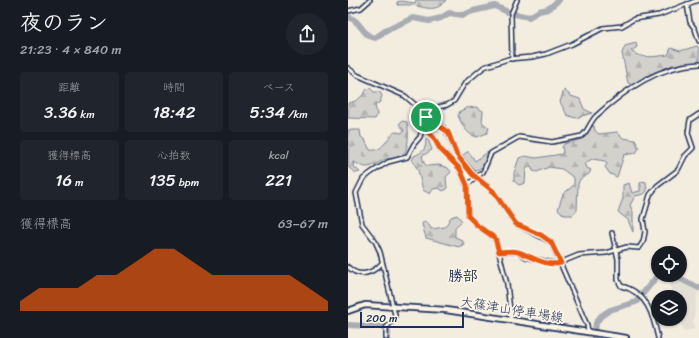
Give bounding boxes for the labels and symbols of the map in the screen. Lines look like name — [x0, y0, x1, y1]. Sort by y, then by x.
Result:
pin — [409, 100, 443, 134]
district label: 勝部 — [448, 263, 478, 289]
street label: 大篠津山停車場線 — [459, 290, 566, 329]
scale bar — [360, 310, 464, 329]

